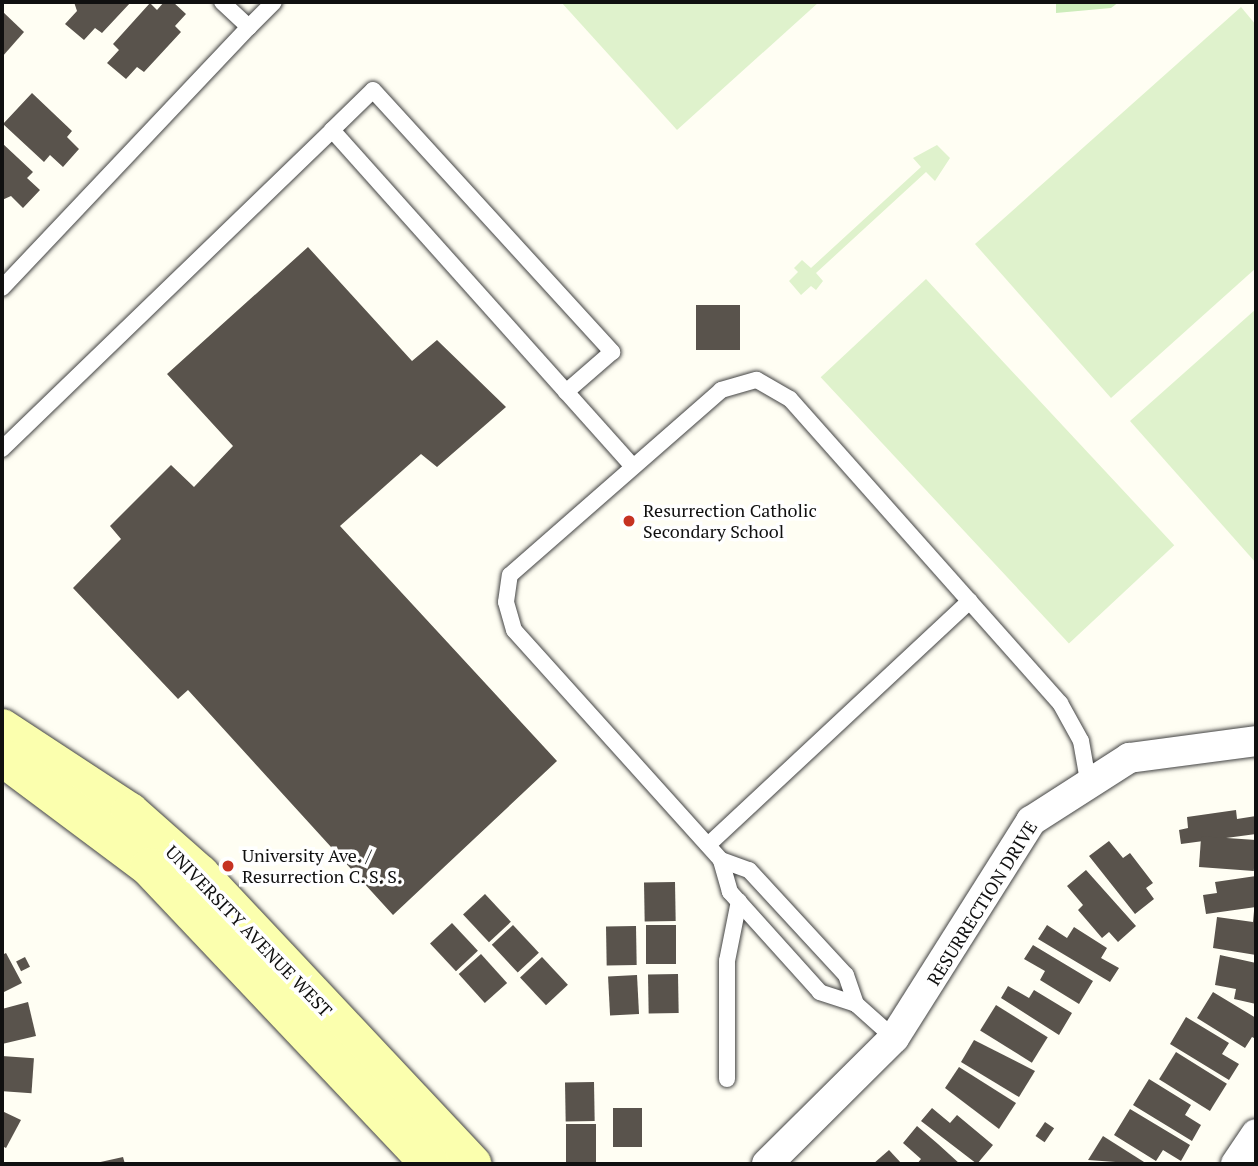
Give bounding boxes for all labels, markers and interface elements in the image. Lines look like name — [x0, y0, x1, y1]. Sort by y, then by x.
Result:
place label: Resurrection Catholic Secondary School — [643, 500, 817, 542]
marker: Resurrection Catholic Secondary School — [621, 513, 637, 529]
street label: RESURRECTION DRIVE — [923, 817, 1041, 989]
street label: UNIVERSITY AVENUE WEST — [161, 841, 337, 1021]
place label: University Ave. / Resurrection C. S. S. — [242, 845, 403, 888]
marker: University Ave. / Resurrection C. S. S. — [220, 858, 236, 874]

